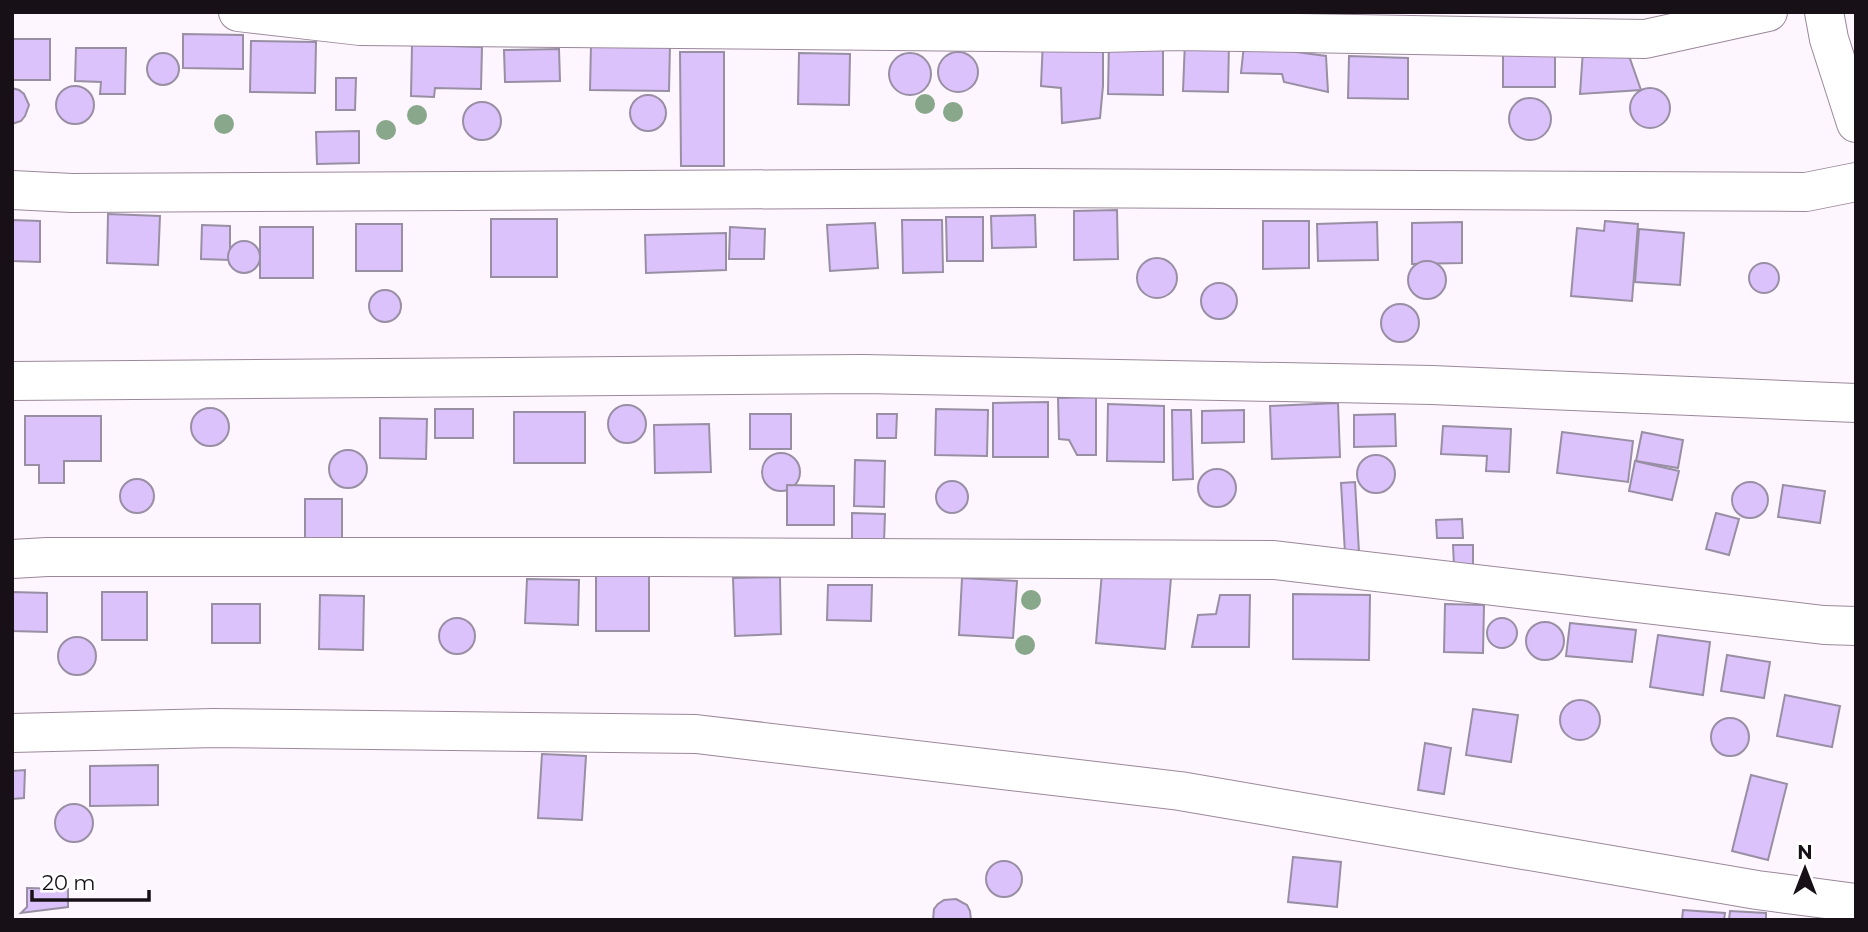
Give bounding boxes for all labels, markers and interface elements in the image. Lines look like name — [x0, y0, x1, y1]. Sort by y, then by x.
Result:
north arrow — [1770, 834, 1840, 904]
text: N — [1797, 841, 1813, 864]
scale bar — [32, 858, 149, 902]
text: 20 m — [42, 870, 96, 895]

